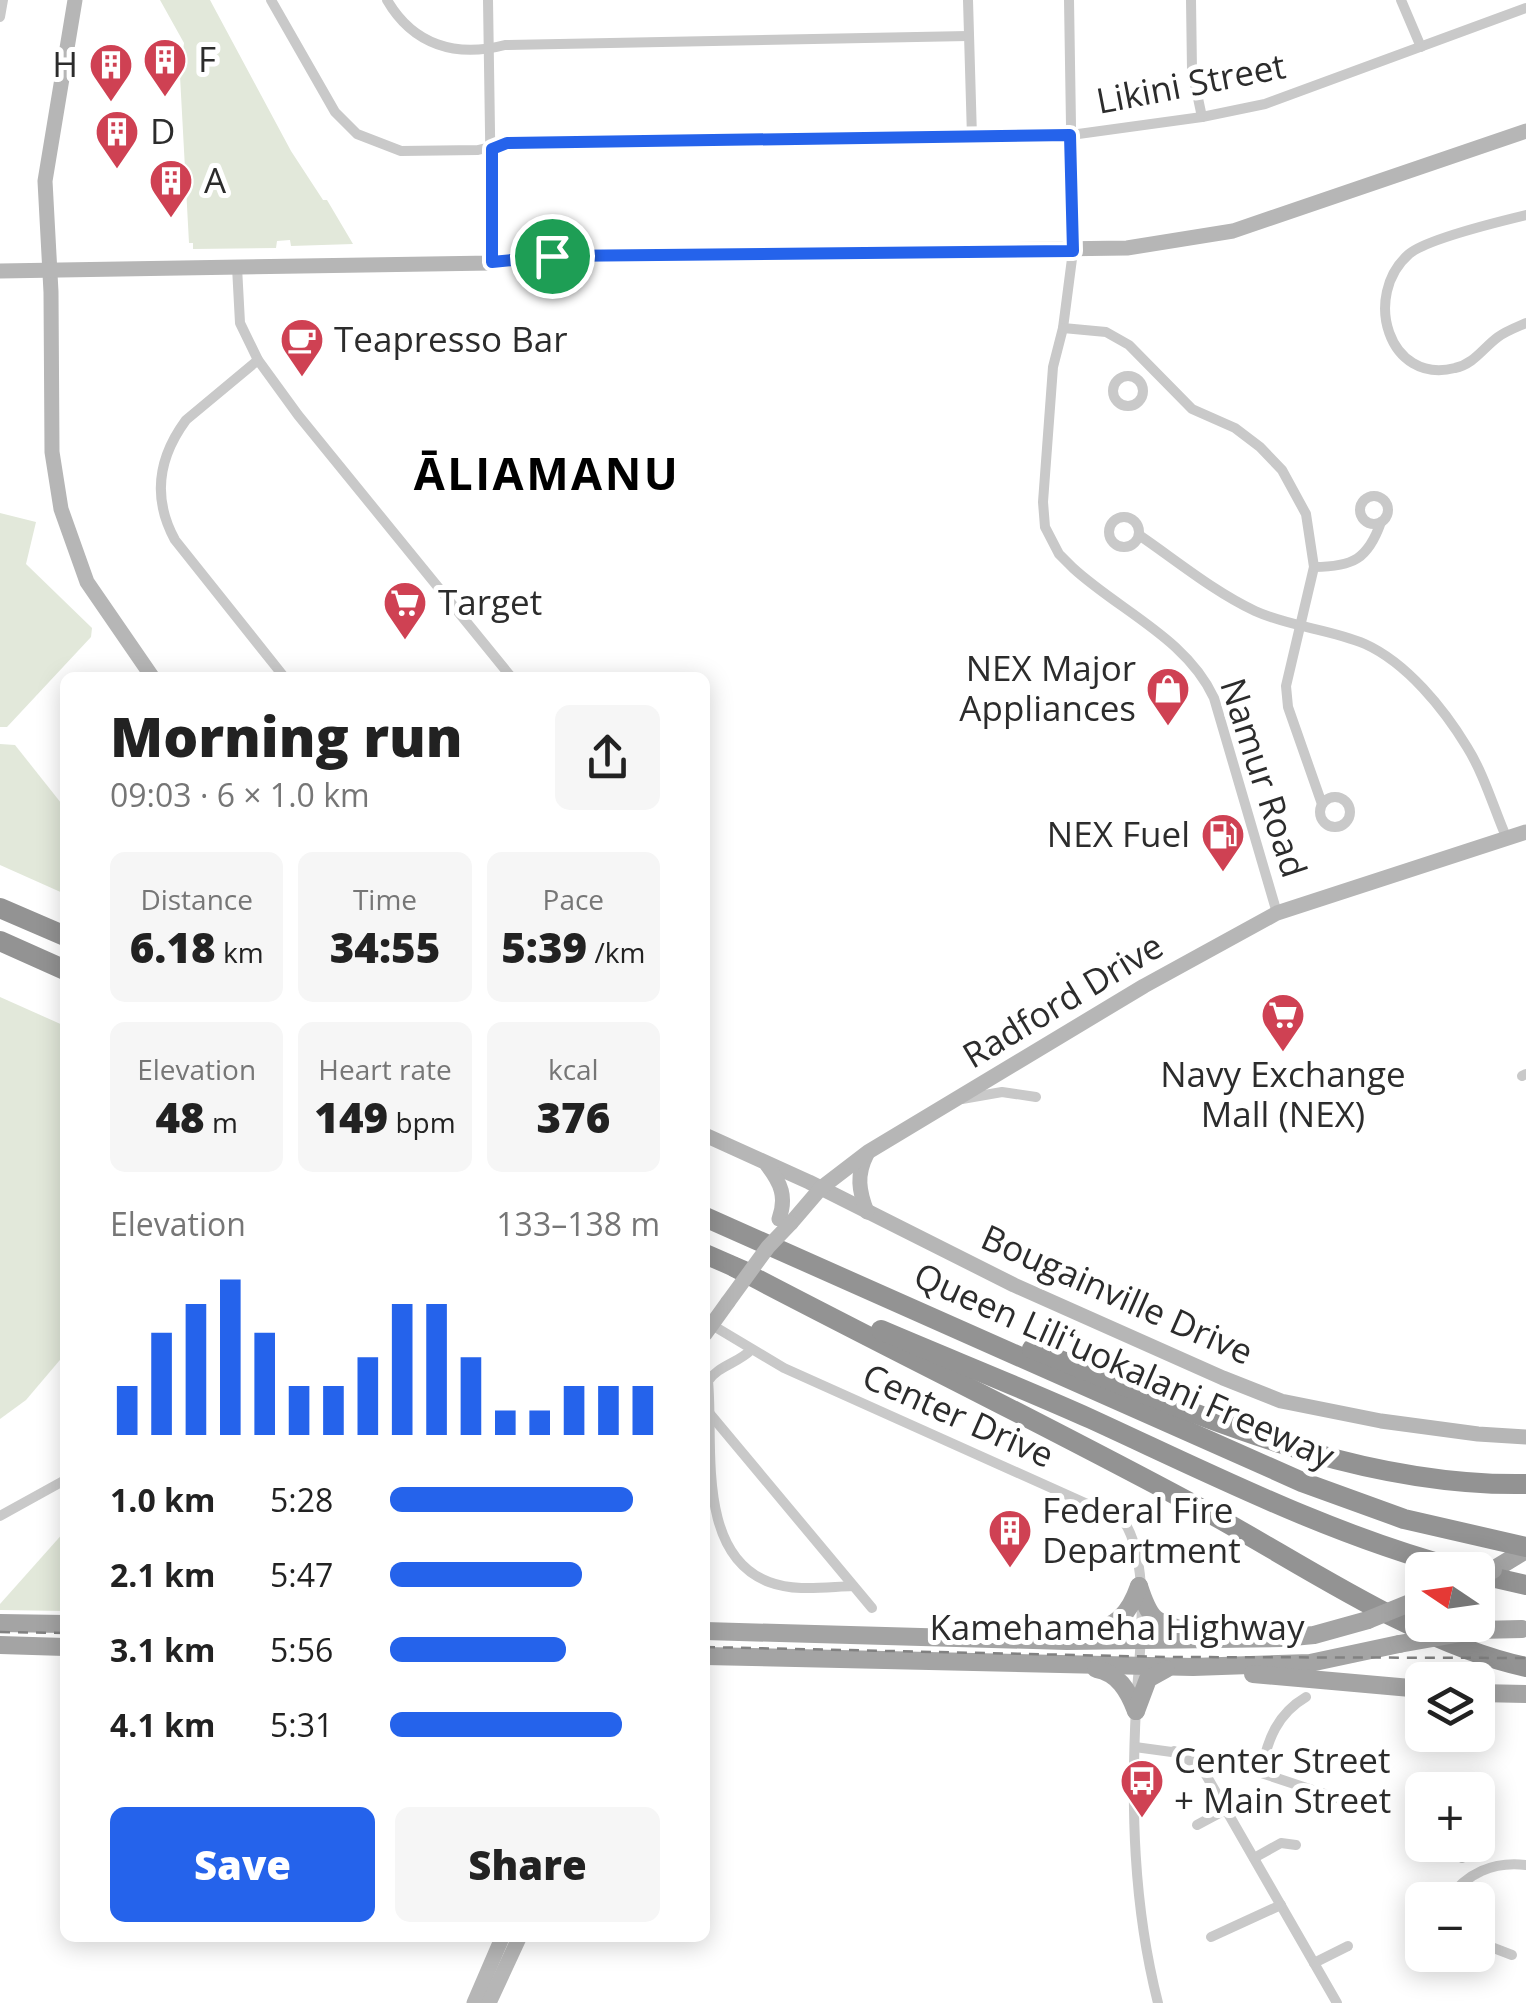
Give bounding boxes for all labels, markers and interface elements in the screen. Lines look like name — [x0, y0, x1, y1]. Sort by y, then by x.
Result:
place label: F — [198, 35, 216, 82]
building icon: F — [142, 37, 188, 98]
place label: H — [52, 40, 78, 87]
street label: Likini Street — [1092, 41, 1289, 124]
building icon: H — [88, 42, 134, 103]
place label: D — [150, 107, 175, 154]
building icon: D — [94, 109, 140, 170]
place label: A — [204, 156, 227, 203]
building icon: A — [148, 158, 194, 219]
pin — [510, 214, 595, 299]
icon: arrive — [525, 229, 580, 284]
place label: Teapresso Bar — [334, 315, 568, 362]
cafe icon: Teapresso Bar — [279, 317, 325, 378]
district label: ĀLIAMANU — [414, 442, 680, 503]
place label: Target — [438, 578, 542, 625]
supermarket icon: Target — [382, 580, 428, 641]
place label: NEX Major Appliances — [959, 644, 1136, 731]
shop icon: NEX Major Appliances — [1145, 666, 1191, 727]
street label: Namur Road — [1210, 672, 1319, 883]
text: Morning run — [110, 698, 463, 773]
button: share — [555, 705, 660, 810]
text: 09:03 · 6 × 1.0 km — [110, 773, 370, 816]
place label: NEX Fuel — [1047, 810, 1190, 857]
fuel station icon: NEX Fuel — [1200, 812, 1246, 873]
text: Distance — [140, 880, 253, 918]
text: Time — [353, 880, 417, 918]
text: Pace — [543, 880, 604, 918]
text: 6.18 — [130, 918, 216, 975]
text: 34:55 — [330, 918, 440, 975]
text: 5:39 — [501, 918, 587, 975]
street label: Radford Drive — [953, 921, 1171, 1078]
text: km — [216, 933, 264, 971]
text: /km — [587, 933, 645, 971]
supermarket icon: Navy Exchange Mall (NEX) — [1260, 992, 1306, 1053]
text: Elevation — [137, 1050, 256, 1088]
text: Heart rate — [318, 1050, 452, 1088]
text: kcal — [548, 1050, 599, 1088]
place label: Navy Exchange Mall (NEX) — [1160, 1050, 1406, 1137]
text: 48 — [155, 1088, 205, 1145]
text: 149 — [314, 1088, 388, 1145]
text: 376 — [536, 1088, 610, 1145]
text: m — [205, 1103, 238, 1141]
text: bpm — [388, 1103, 456, 1141]
text: Elevation — [110, 1202, 246, 1245]
text: 133–138 m — [496, 1202, 660, 1245]
street label: Bougainville Drive — [975, 1213, 1261, 1375]
street label: Queen Liliʻuokalani Freeway — [907, 1251, 1342, 1479]
street label: Center Drive — [856, 1352, 1062, 1478]
text: 1.0 km — [110, 1478, 215, 1521]
text: 5:28 — [270, 1478, 333, 1521]
place label: Federal Fire Department — [1042, 1486, 1241, 1573]
building icon: Federal Fire Department — [987, 1508, 1033, 1569]
north arrow — [1405, 1552, 1495, 1642]
map controls — [1405, 1552, 1495, 1972]
text: 2.1 km — [110, 1553, 215, 1596]
text: 5:47 — [270, 1553, 333, 1596]
street label: Kamehameha Highway — [929, 1603, 1305, 1650]
text: 3.1 km — [110, 1628, 215, 1671]
text: 5:56 — [270, 1628, 333, 1671]
button: layers — [1405, 1662, 1495, 1752]
text: 4.1 km — [110, 1703, 215, 1746]
text: 5:31 — [270, 1703, 333, 1746]
place label: Center Street + Main Street — [1174, 1736, 1391, 1823]
bus stop icon: Center Street + Main Street — [1119, 1758, 1165, 1819]
button: + — [1405, 1772, 1495, 1862]
button: Save — [110, 1807, 375, 1922]
button: Share — [395, 1807, 660, 1922]
button: − — [1405, 1882, 1495, 1972]

